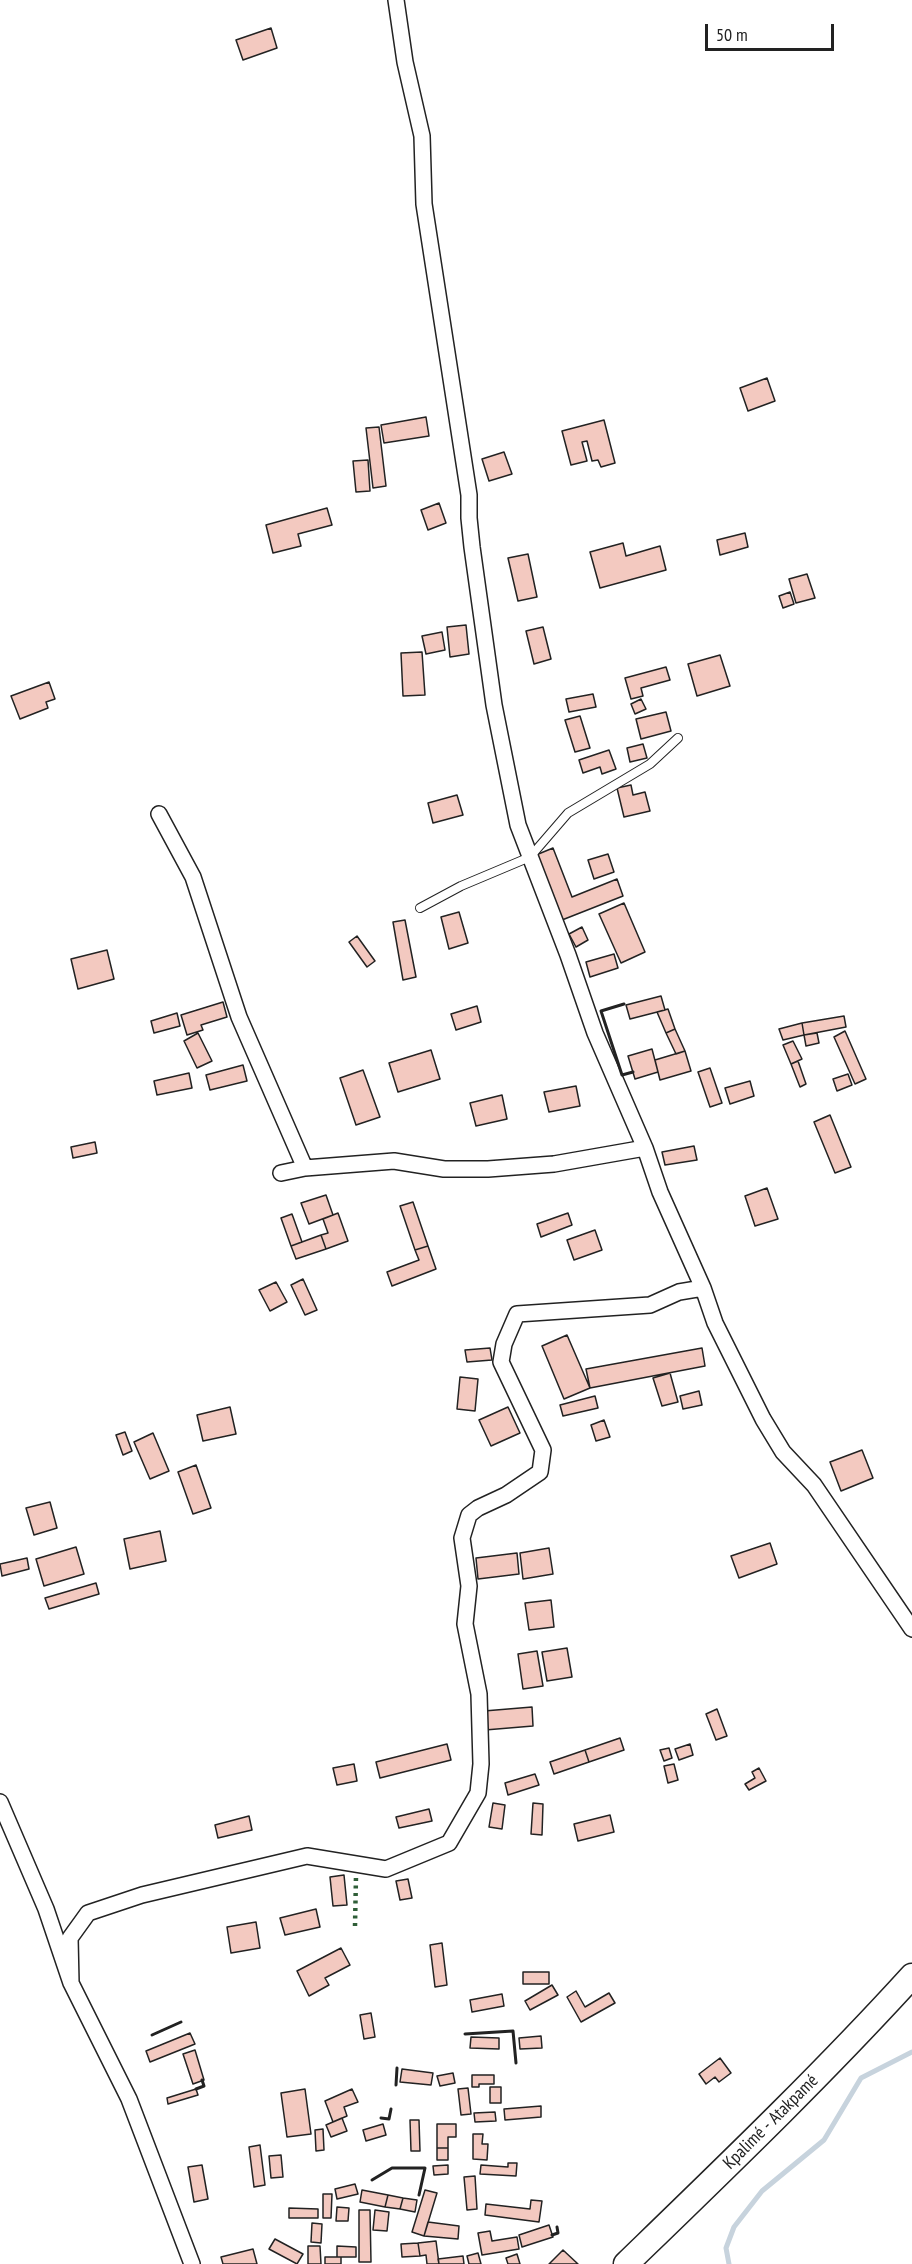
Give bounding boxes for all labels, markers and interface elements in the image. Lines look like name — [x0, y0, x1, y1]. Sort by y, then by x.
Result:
scale bar — [708, 12, 837, 50]
text: 50 m — [716, 23, 748, 46]
street label: Kpalimé - Atakpamé — [719, 2070, 823, 2174]

